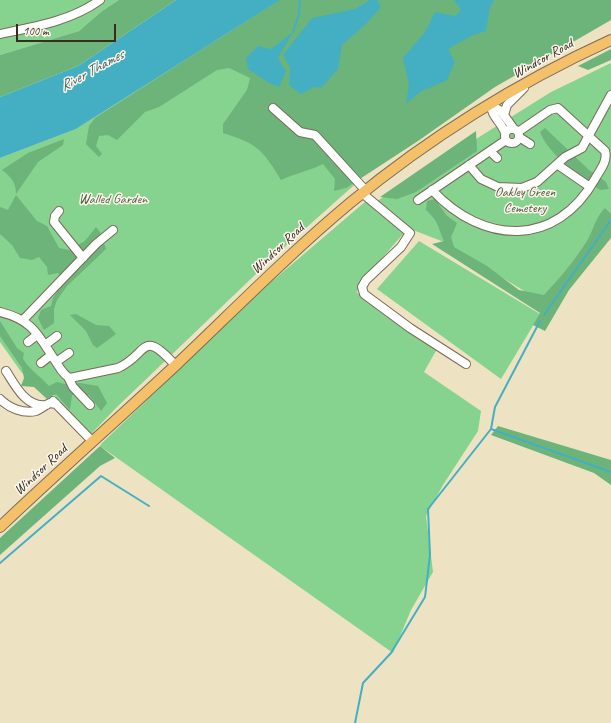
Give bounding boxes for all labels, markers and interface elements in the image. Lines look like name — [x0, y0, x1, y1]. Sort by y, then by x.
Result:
scale bar — [18, 16, 118, 42]
text: 100 m — [23, 23, 49, 39]
street label: Windsor Road — [510, 36, 576, 82]
water label: River Thames — [57, 46, 127, 96]
park label: Oakley Green Cemetery — [495, 184, 555, 216]
park label: Walled Garden — [79, 191, 147, 207]
street label: Windsor Road — [248, 220, 308, 278]
street label: Windsor Road — [11, 441, 71, 499]

